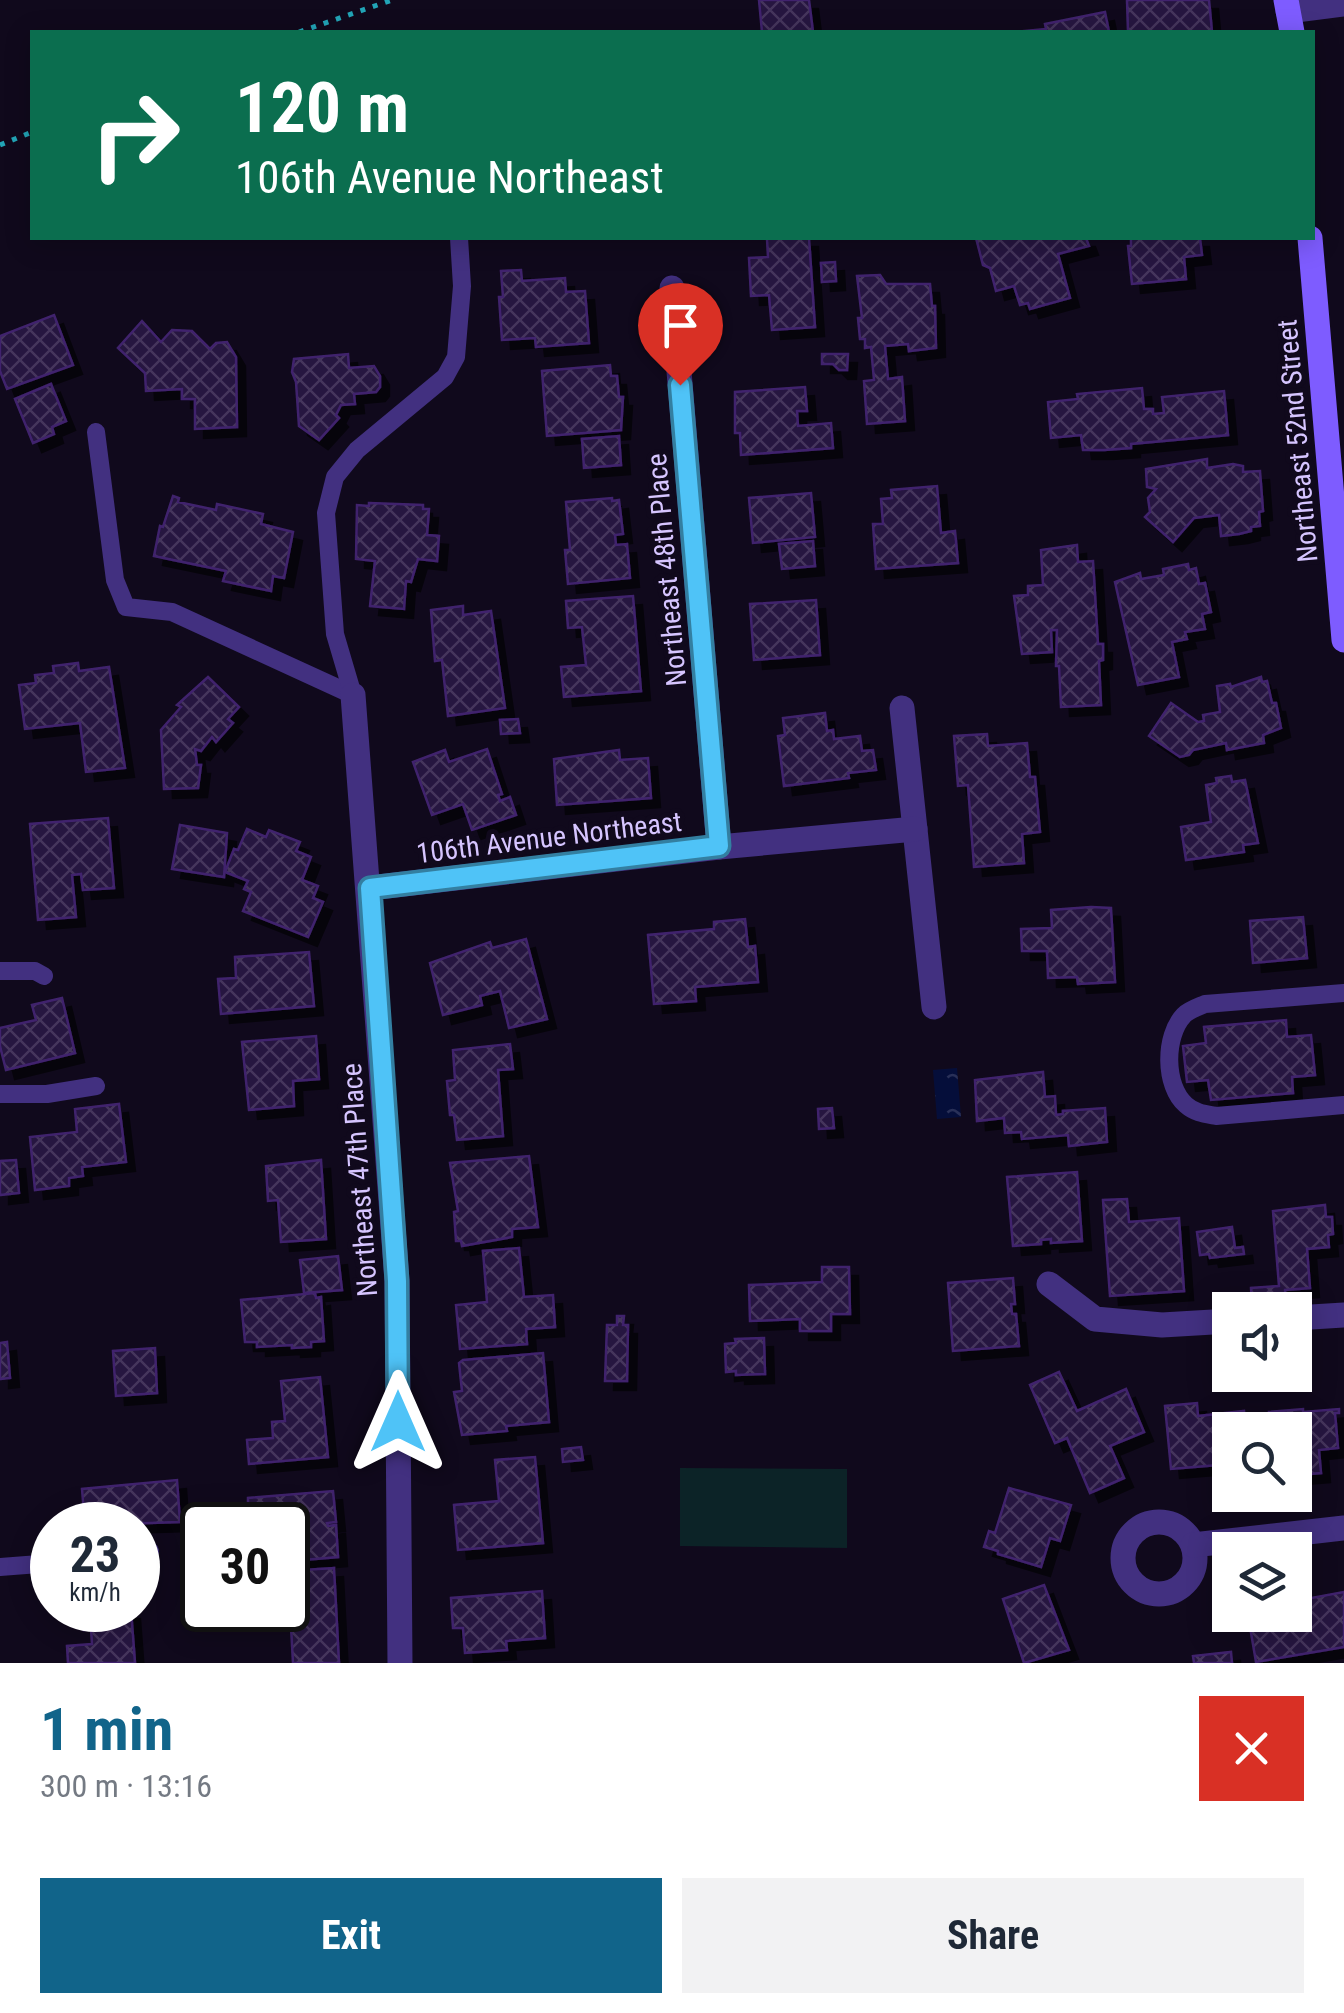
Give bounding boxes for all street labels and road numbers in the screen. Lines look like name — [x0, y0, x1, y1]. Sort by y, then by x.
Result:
street label: Northeast 52nd Street — [1270, 318, 1325, 564]
street label: Northeast 48th Place — [640, 452, 693, 688]
street label: 106th Avenue Northeast — [415, 805, 683, 870]
street label: Northeast 47th Place — [335, 1062, 384, 1298]

